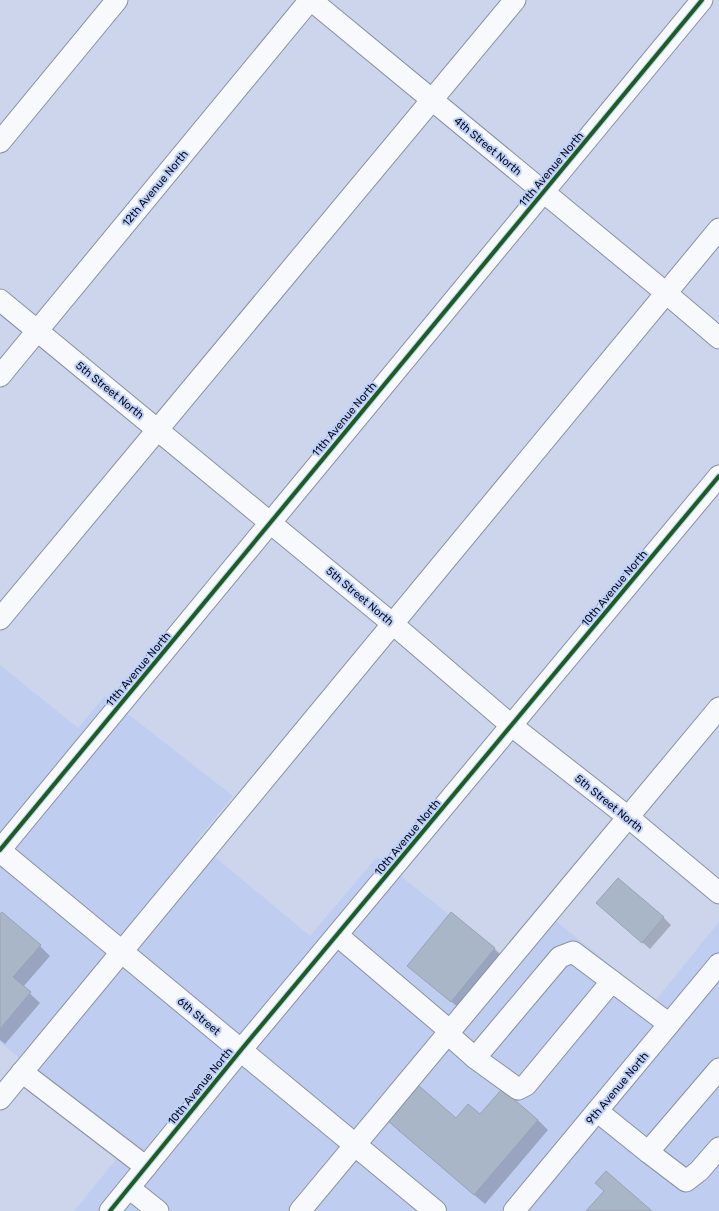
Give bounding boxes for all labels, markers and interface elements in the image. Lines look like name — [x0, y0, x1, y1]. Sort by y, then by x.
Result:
street label: 4th Street North — [451, 114, 524, 178]
street label: 11th Avenue North — [516, 129, 586, 209]
street label: 12th Avenue North — [120, 148, 191, 229]
street label: 5th Street North — [73, 359, 146, 422]
street label: 11th Avenue North — [309, 379, 379, 459]
street label: 10th Avenue North — [579, 548, 650, 629]
street label: 5th Street North — [323, 564, 396, 628]
street label: 11th Avenue North — [103, 629, 173, 709]
street label: 5th Street North — [572, 772, 645, 835]
street label: 10th Avenue North — [372, 797, 443, 878]
street label: 6th Street — [175, 995, 223, 1039]
street label: 10th Avenue North — [165, 1045, 235, 1128]
street label: 9th Avenue North — [583, 1050, 651, 1127]

